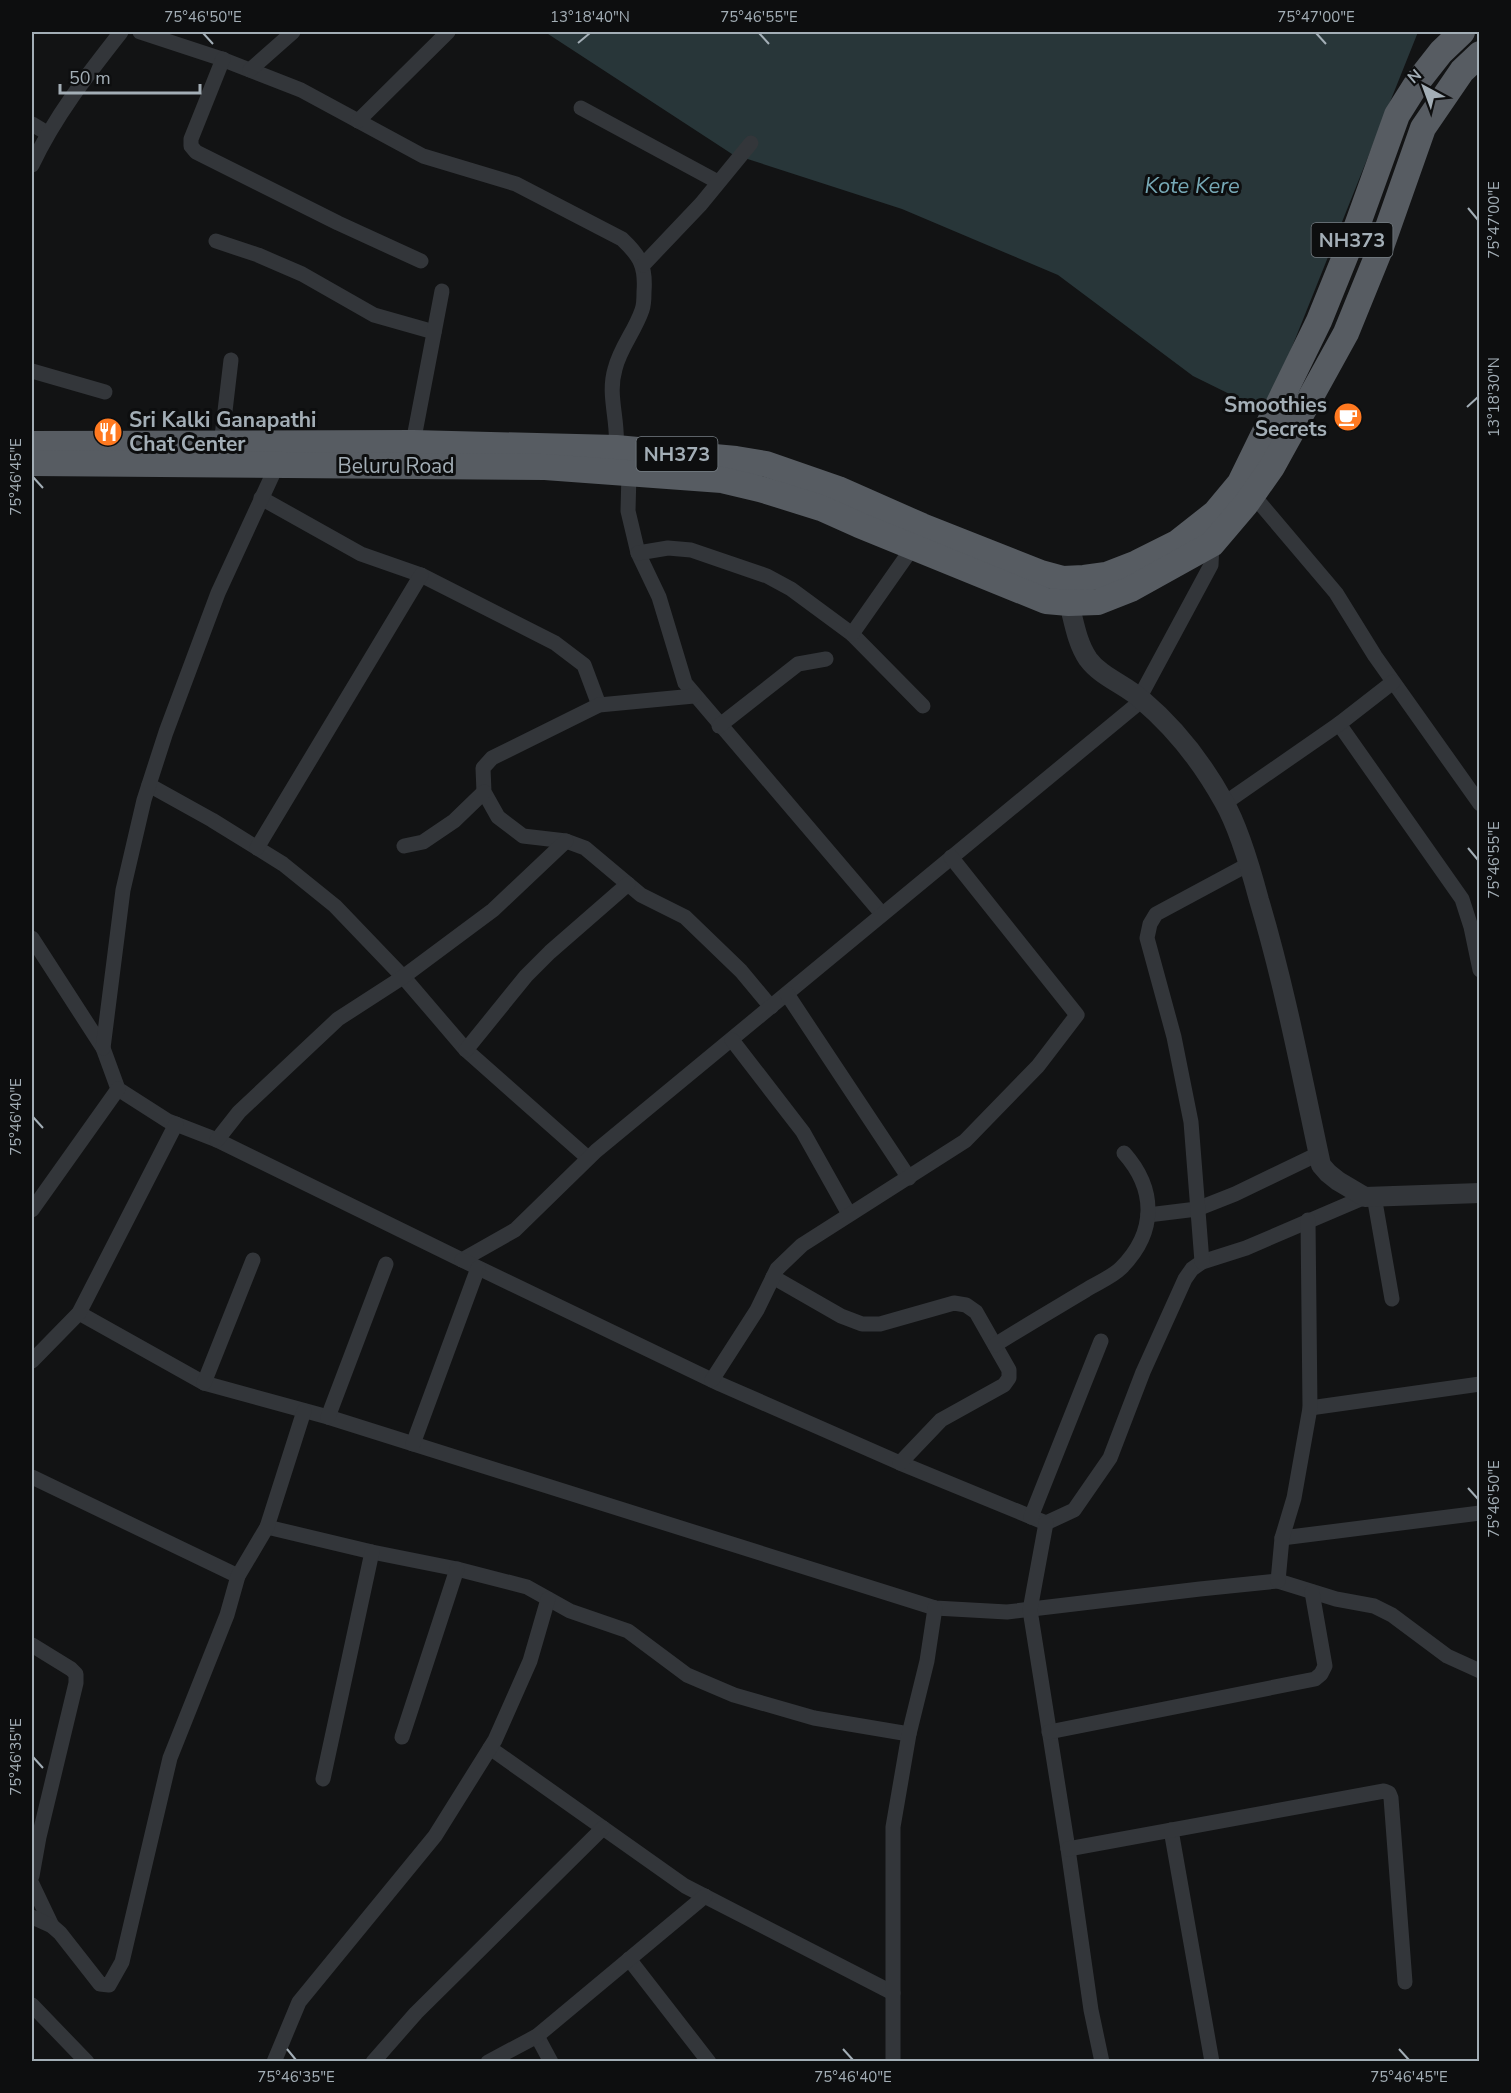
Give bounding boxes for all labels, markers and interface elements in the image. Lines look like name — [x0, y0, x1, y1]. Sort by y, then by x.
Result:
text: 75°46'50"E — [164, 7, 242, 27]
text: 13°18'40"N — [550, 7, 630, 27]
text: 75°46'55"E — [720, 7, 798, 27]
text: 75°47'00"E — [1277, 7, 1355, 27]
scale bar — [60, 57, 200, 95]
north arrow — [1394, 57, 1454, 117]
text: N — [1403, 64, 1427, 89]
text: 50 m — [69, 66, 111, 90]
water label: Kote Kere — [1144, 171, 1240, 201]
text: 75°47'00"E — [1484, 181, 1504, 259]
road number: NH373 — [1312, 223, 1392, 257]
text: 13°18'30"N — [1484, 357, 1504, 437]
place label: Smoothies Secrets — [1224, 391, 1327, 443]
cafe icon: Smoothies Secrets — [1332, 401, 1364, 433]
place label: Sri Kalki Ganapathi Chat Center — [129, 406, 316, 458]
restaurant icon: Sri Kalki Ganapathi Chat Center — [92, 416, 124, 448]
road number: NH373 — [636, 437, 718, 471]
text: 75°46'45"E — [6, 438, 26, 516]
street label: Beluru Road — [338, 452, 454, 480]
text: 75°46'55"E — [1484, 821, 1504, 899]
text: 75°46'40"E — [6, 1078, 26, 1156]
text: 75°46'50"E — [1484, 1460, 1504, 1538]
text: 75°46'35"E — [6, 1718, 26, 1796]
text: 75°46'35"E — [257, 2067, 335, 2087]
text: 75°46'40"E — [814, 2067, 892, 2087]
text: 75°46'45"E — [1370, 2067, 1448, 2087]

